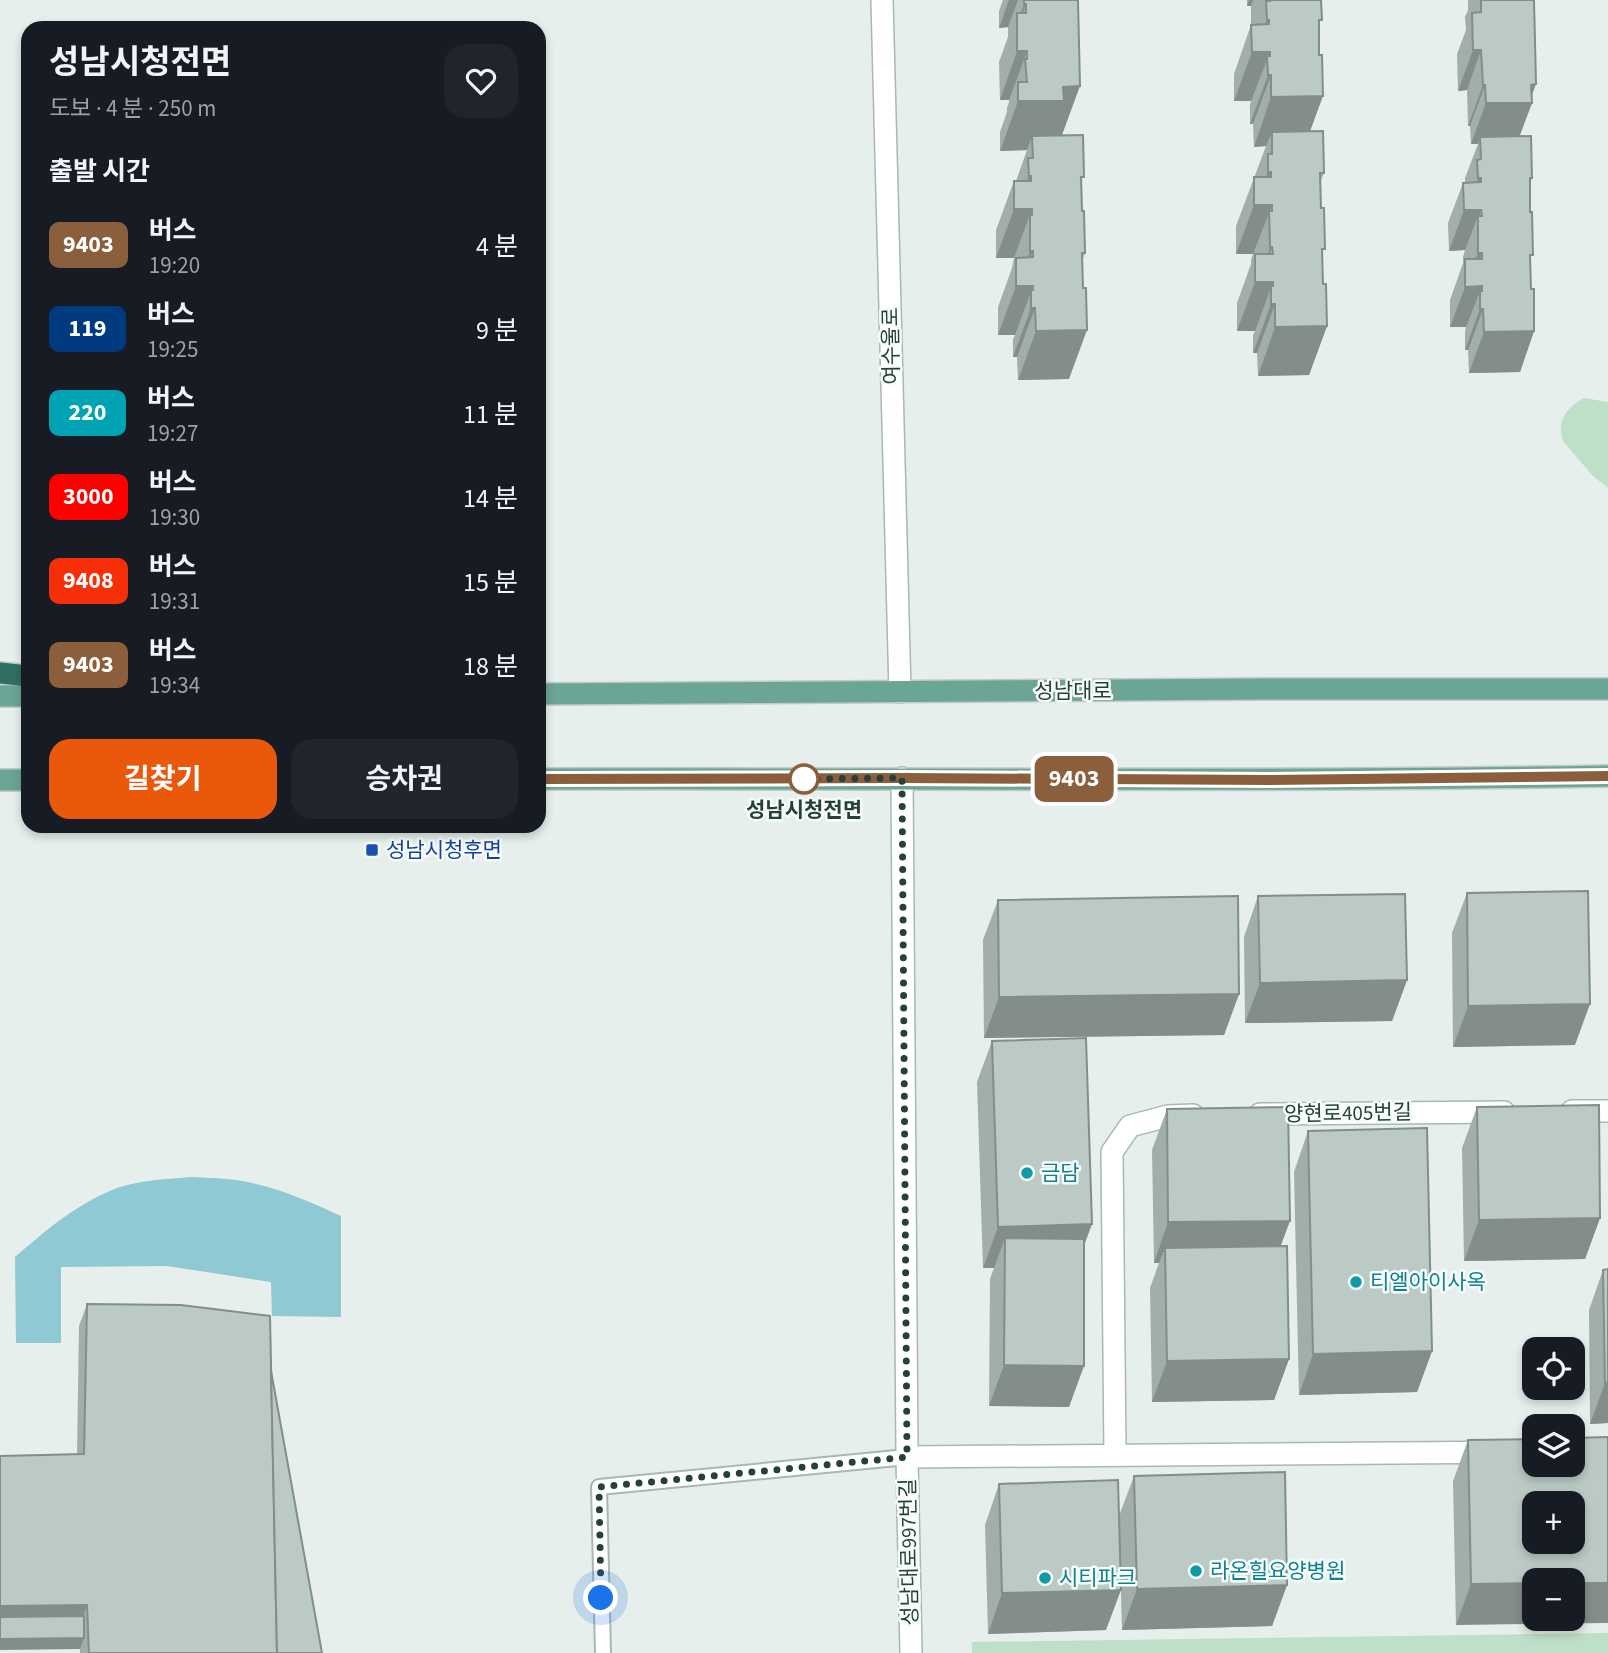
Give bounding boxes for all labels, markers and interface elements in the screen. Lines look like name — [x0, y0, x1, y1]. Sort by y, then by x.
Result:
text: 성남시청전면 — [49, 39, 231, 86]
button: heart — [444, 44, 518, 118]
text: 도보 · 4 분 · 250 m — [49, 92, 216, 125]
text: 출발 시간 — [49, 153, 150, 190]
text: 버스 — [149, 212, 197, 249]
text: 9403 — [63, 227, 114, 262]
text: 4 분 — [476, 228, 518, 265]
text: 19:20 — [149, 249, 200, 282]
text: 버스 — [147, 296, 195, 333]
street label: 여수울로 — [875, 307, 907, 385]
text: 119 — [68, 311, 107, 346]
text: 9 분 — [476, 312, 518, 349]
text: 19:25 — [147, 333, 198, 366]
text: 버스 — [147, 380, 195, 417]
text: 220 — [68, 395, 107, 430]
text: 11 분 — [463, 396, 518, 433]
text: 19:27 — [147, 417, 198, 450]
text: 버스 — [149, 464, 197, 501]
text: 3000 — [63, 479, 114, 514]
text: 14 분 — [463, 480, 518, 517]
text: 19:30 — [149, 501, 200, 534]
text: 버스 — [149, 548, 197, 585]
text: 9408 — [63, 563, 114, 598]
text: 15 분 — [463, 564, 518, 601]
text: 19:31 — [149, 585, 200, 618]
text: 버스 — [149, 632, 197, 669]
text: 9403 — [63, 647, 114, 682]
text: 18 분 — [463, 648, 518, 685]
text: 19:34 — [149, 669, 200, 702]
street label: 성남대로 — [1034, 676, 1112, 706]
button: 길찾기 — [49, 739, 277, 819]
button: 승차권 — [291, 739, 518, 819]
line badge: 9403 — [1025, 756, 1123, 802]
text: 9403 — [1049, 761, 1099, 796]
marker: 성남시청전면 — [789, 764, 819, 794]
place label: 성남시청전면 — [746, 795, 862, 825]
place label: 성남시청후면 — [386, 835, 502, 865]
marker: 성남시청후면 — [364, 842, 380, 858]
street label: 양현로405번길 — [1284, 1097, 1412, 1129]
place label: 금담 — [1041, 1158, 1080, 1188]
marker: 금담 — [1019, 1165, 1035, 1181]
place label: 티엘아이사옥 — [1370, 1267, 1486, 1297]
marker: 티엘아이사옥 — [1348, 1274, 1364, 1290]
map controls — [1522, 1337, 1585, 1631]
button: locate — [1522, 1337, 1585, 1400]
button: layers — [1522, 1414, 1585, 1477]
street label: 성남대로997번길 — [893, 1478, 925, 1626]
button: + — [1522, 1491, 1585, 1554]
place label: 라온힐요양병원 — [1210, 1556, 1345, 1586]
place label: 시티파크 — [1059, 1563, 1136, 1593]
marker: 라온힐요양병원 — [1188, 1563, 1204, 1579]
button: − — [1522, 1568, 1585, 1631]
marker: 시티파크 — [1037, 1570, 1053, 1586]
your location — [583, 1580, 618, 1615]

